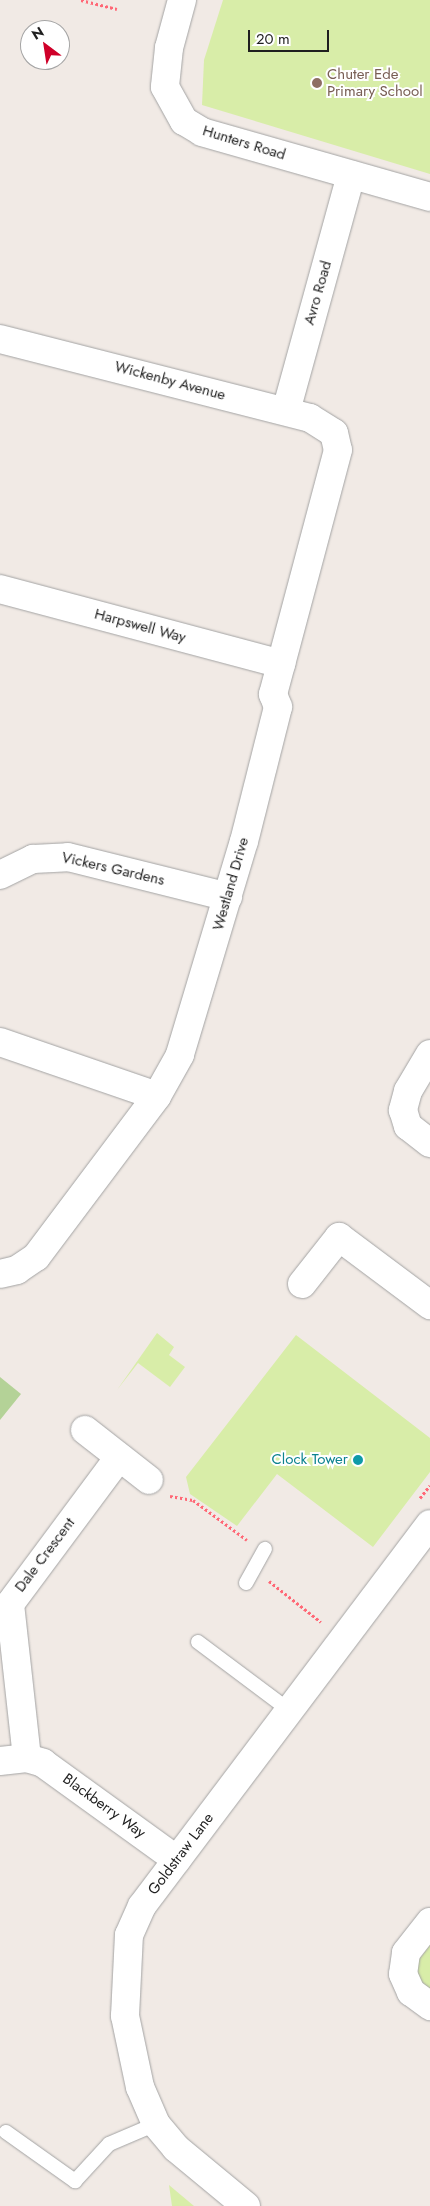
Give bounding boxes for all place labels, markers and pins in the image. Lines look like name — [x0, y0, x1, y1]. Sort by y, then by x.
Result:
place label: Chuter Ede Primary School — [327, 65, 423, 100]
marker: Chuter Ede Primary School — [311, 77, 323, 89]
place label: Clock Tower — [272, 1451, 348, 1469]
marker: Clock Tower — [352, 1454, 364, 1466]

